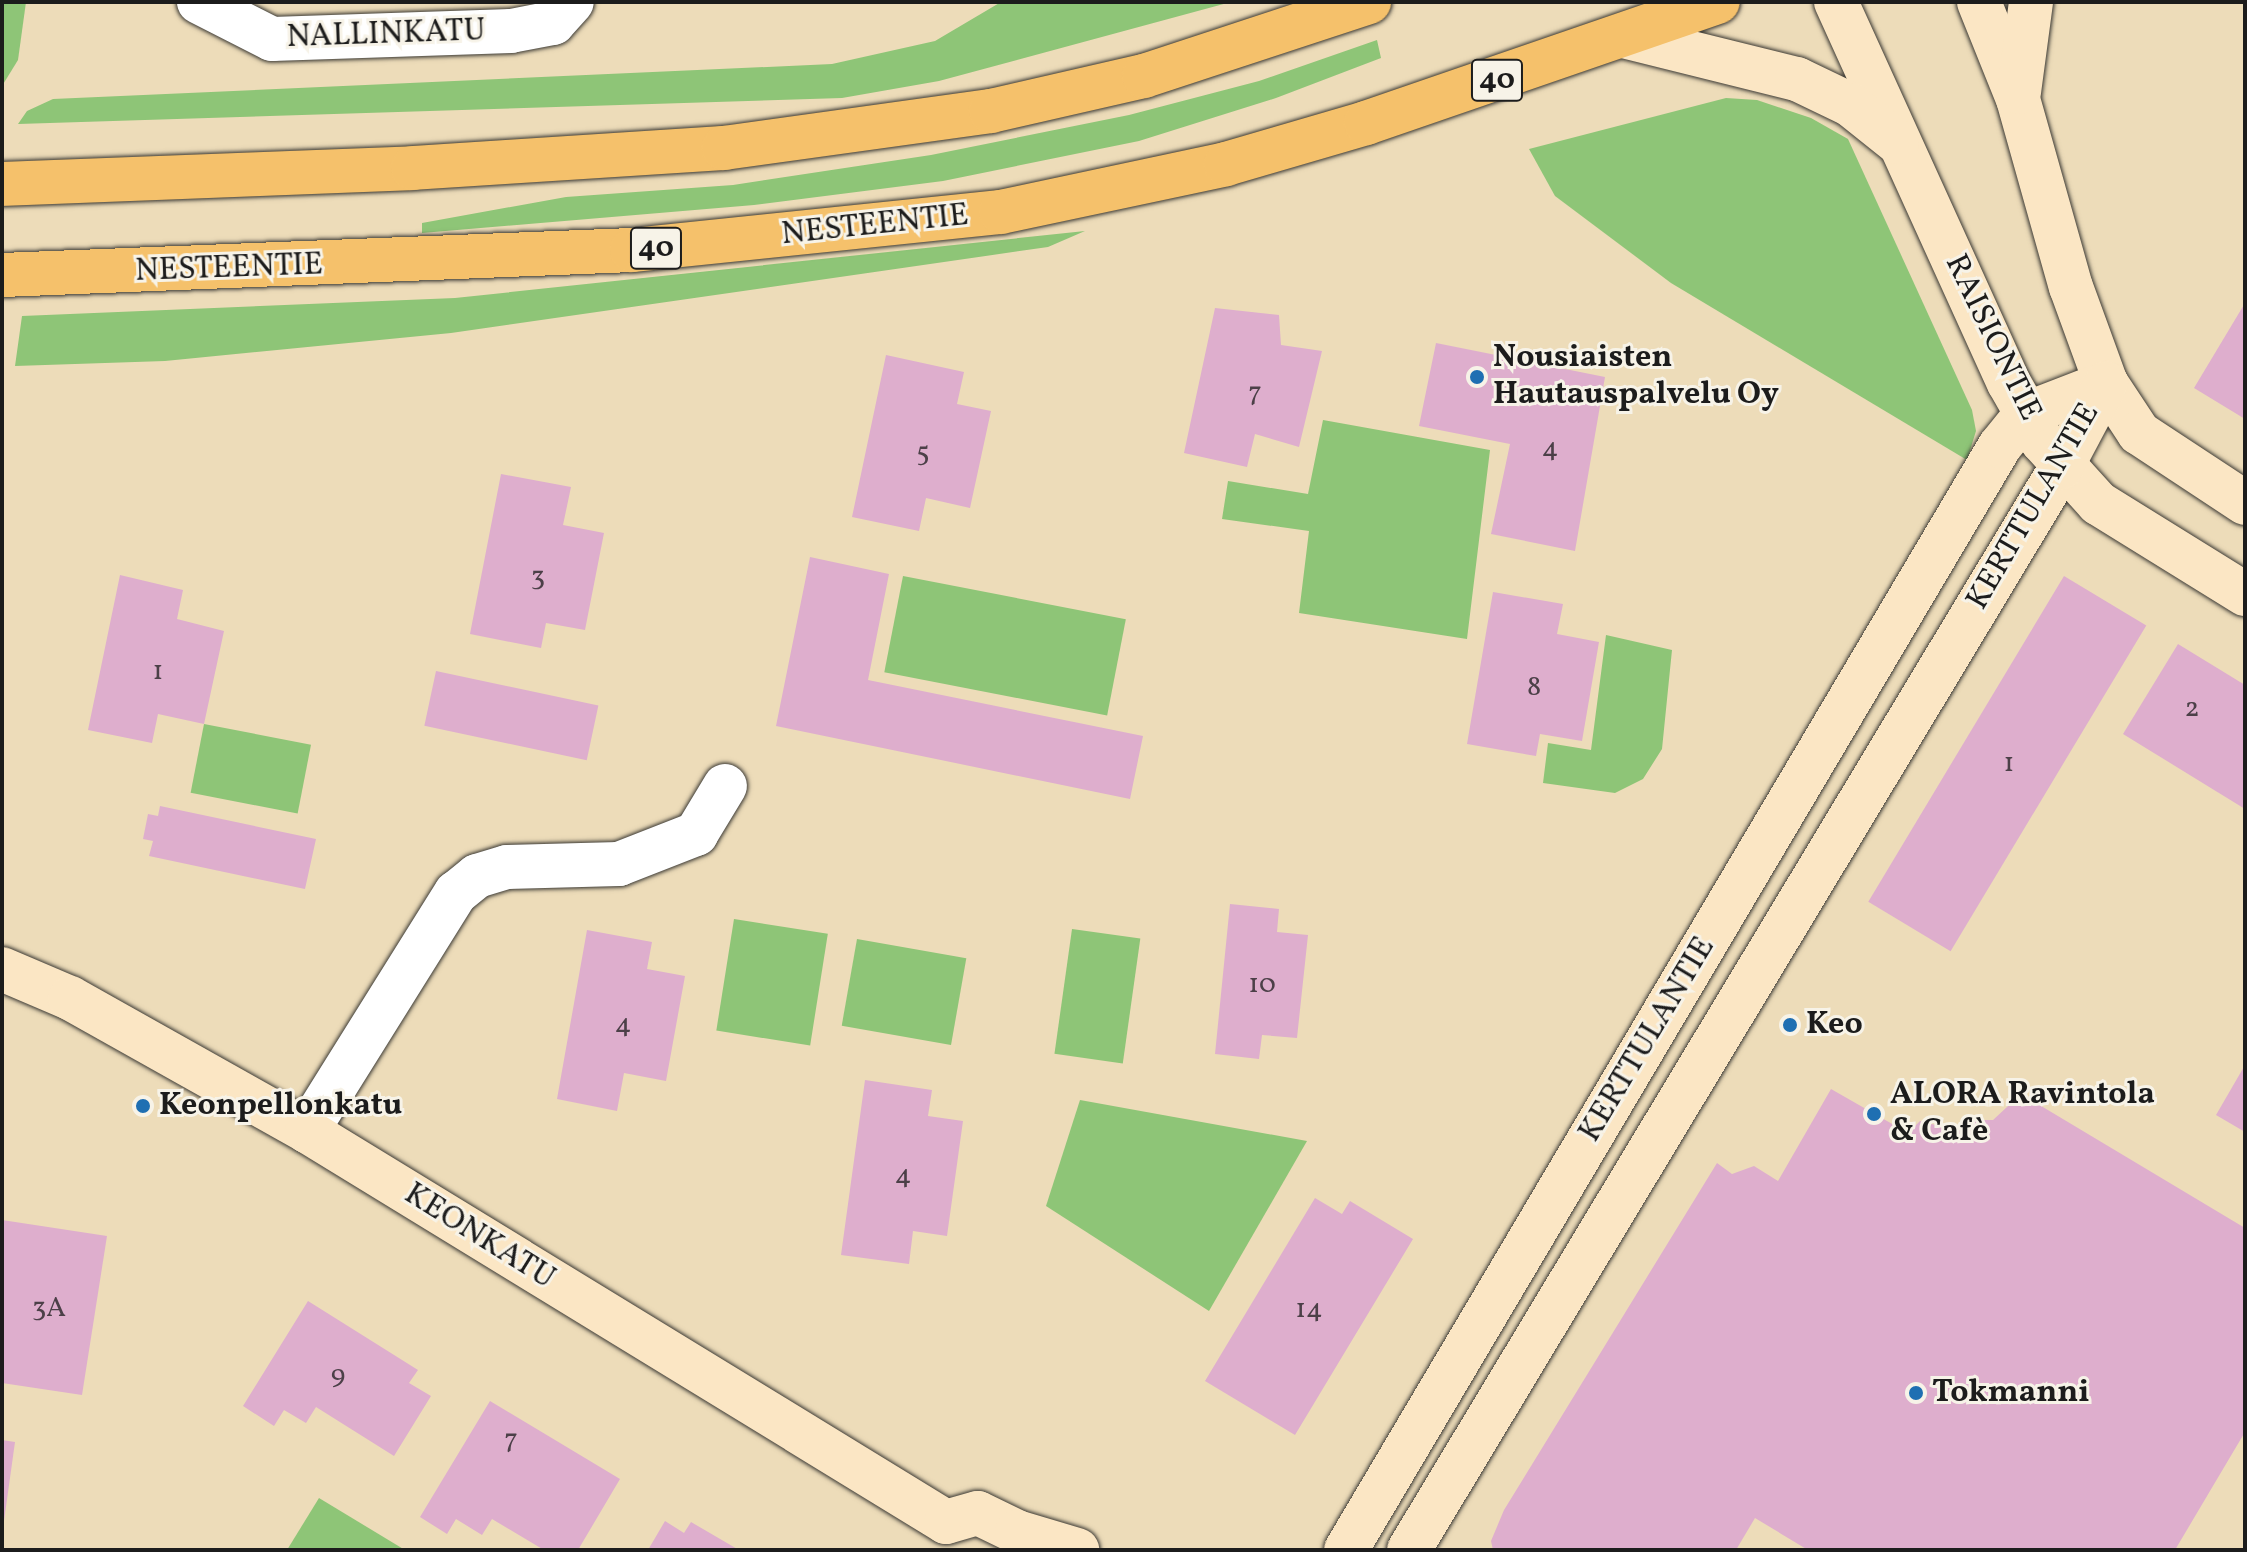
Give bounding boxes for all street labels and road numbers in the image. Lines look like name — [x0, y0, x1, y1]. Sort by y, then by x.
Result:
street label: NALLINKATU — [286, 12, 486, 58]
road number: 40 — [1469, 54, 1525, 106]
street label: NESTEENTIE — [780, 197, 970, 255]
road number: 40 — [628, 222, 684, 274]
street label: NESTEENTIE — [134, 247, 324, 291]
street label: RAISIONTIE — [1935, 249, 2049, 427]
street label: KERTTULANTIE — [1959, 397, 2109, 617]
street label: KERTTULANTIE — [1572, 931, 1724, 1149]
street label: KEONKATU — [397, 1176, 561, 1298]

